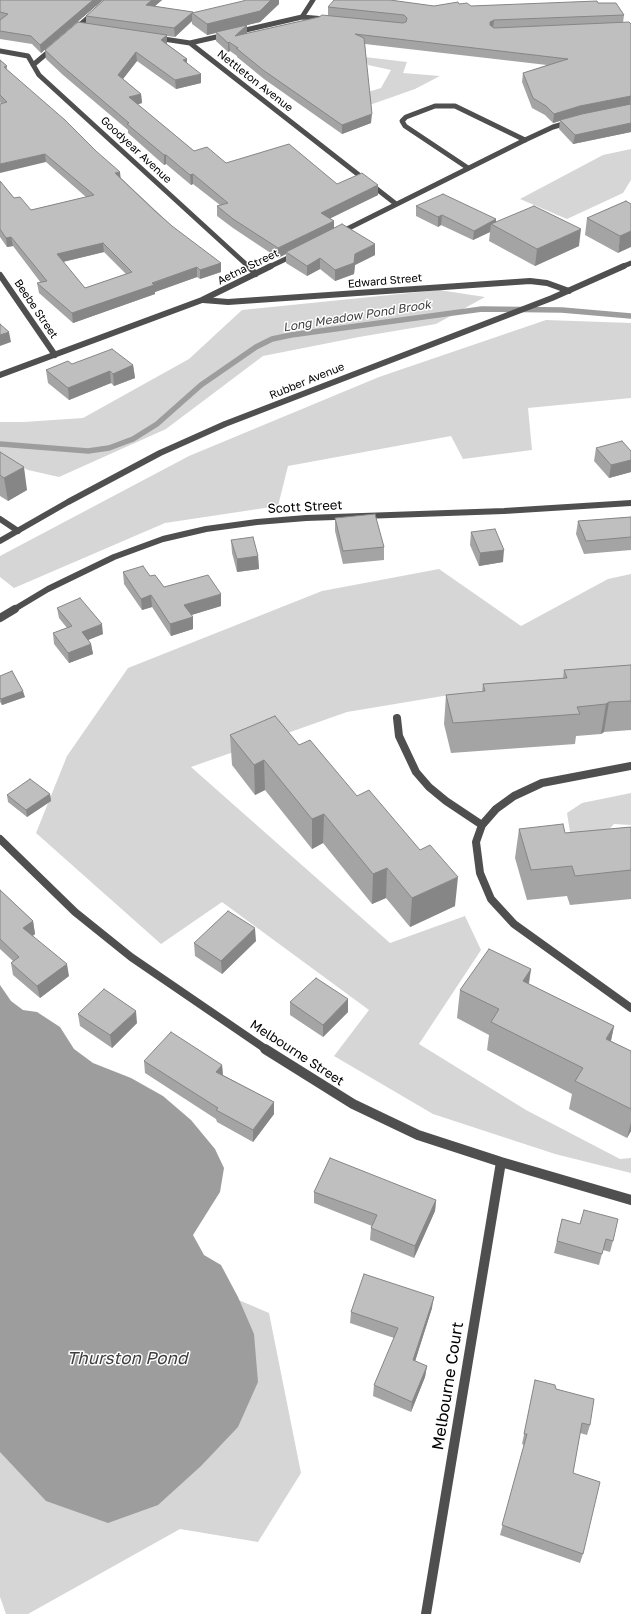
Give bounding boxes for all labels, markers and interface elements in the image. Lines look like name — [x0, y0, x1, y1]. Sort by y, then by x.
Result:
street label: Nettleton Avenue — [214, 47, 296, 115]
street label: Goodyear Avenue — [98, 114, 174, 186]
street label: Aetna Street — [215, 247, 281, 287]
street label: Edward Street — [347, 271, 423, 291]
street label: Beebe Street — [11, 277, 61, 341]
water label: Long Meadow Pond Brook — [282, 297, 432, 335]
street label: Rubber Avenue — [268, 360, 346, 402]
street label: Scott Street — [267, 497, 343, 517]
street label: Melbourne Street — [247, 1017, 347, 1089]
street label: Melbourne Court — [428, 1320, 468, 1452]
water label: Thurston Pond — [67, 1349, 187, 1369]

